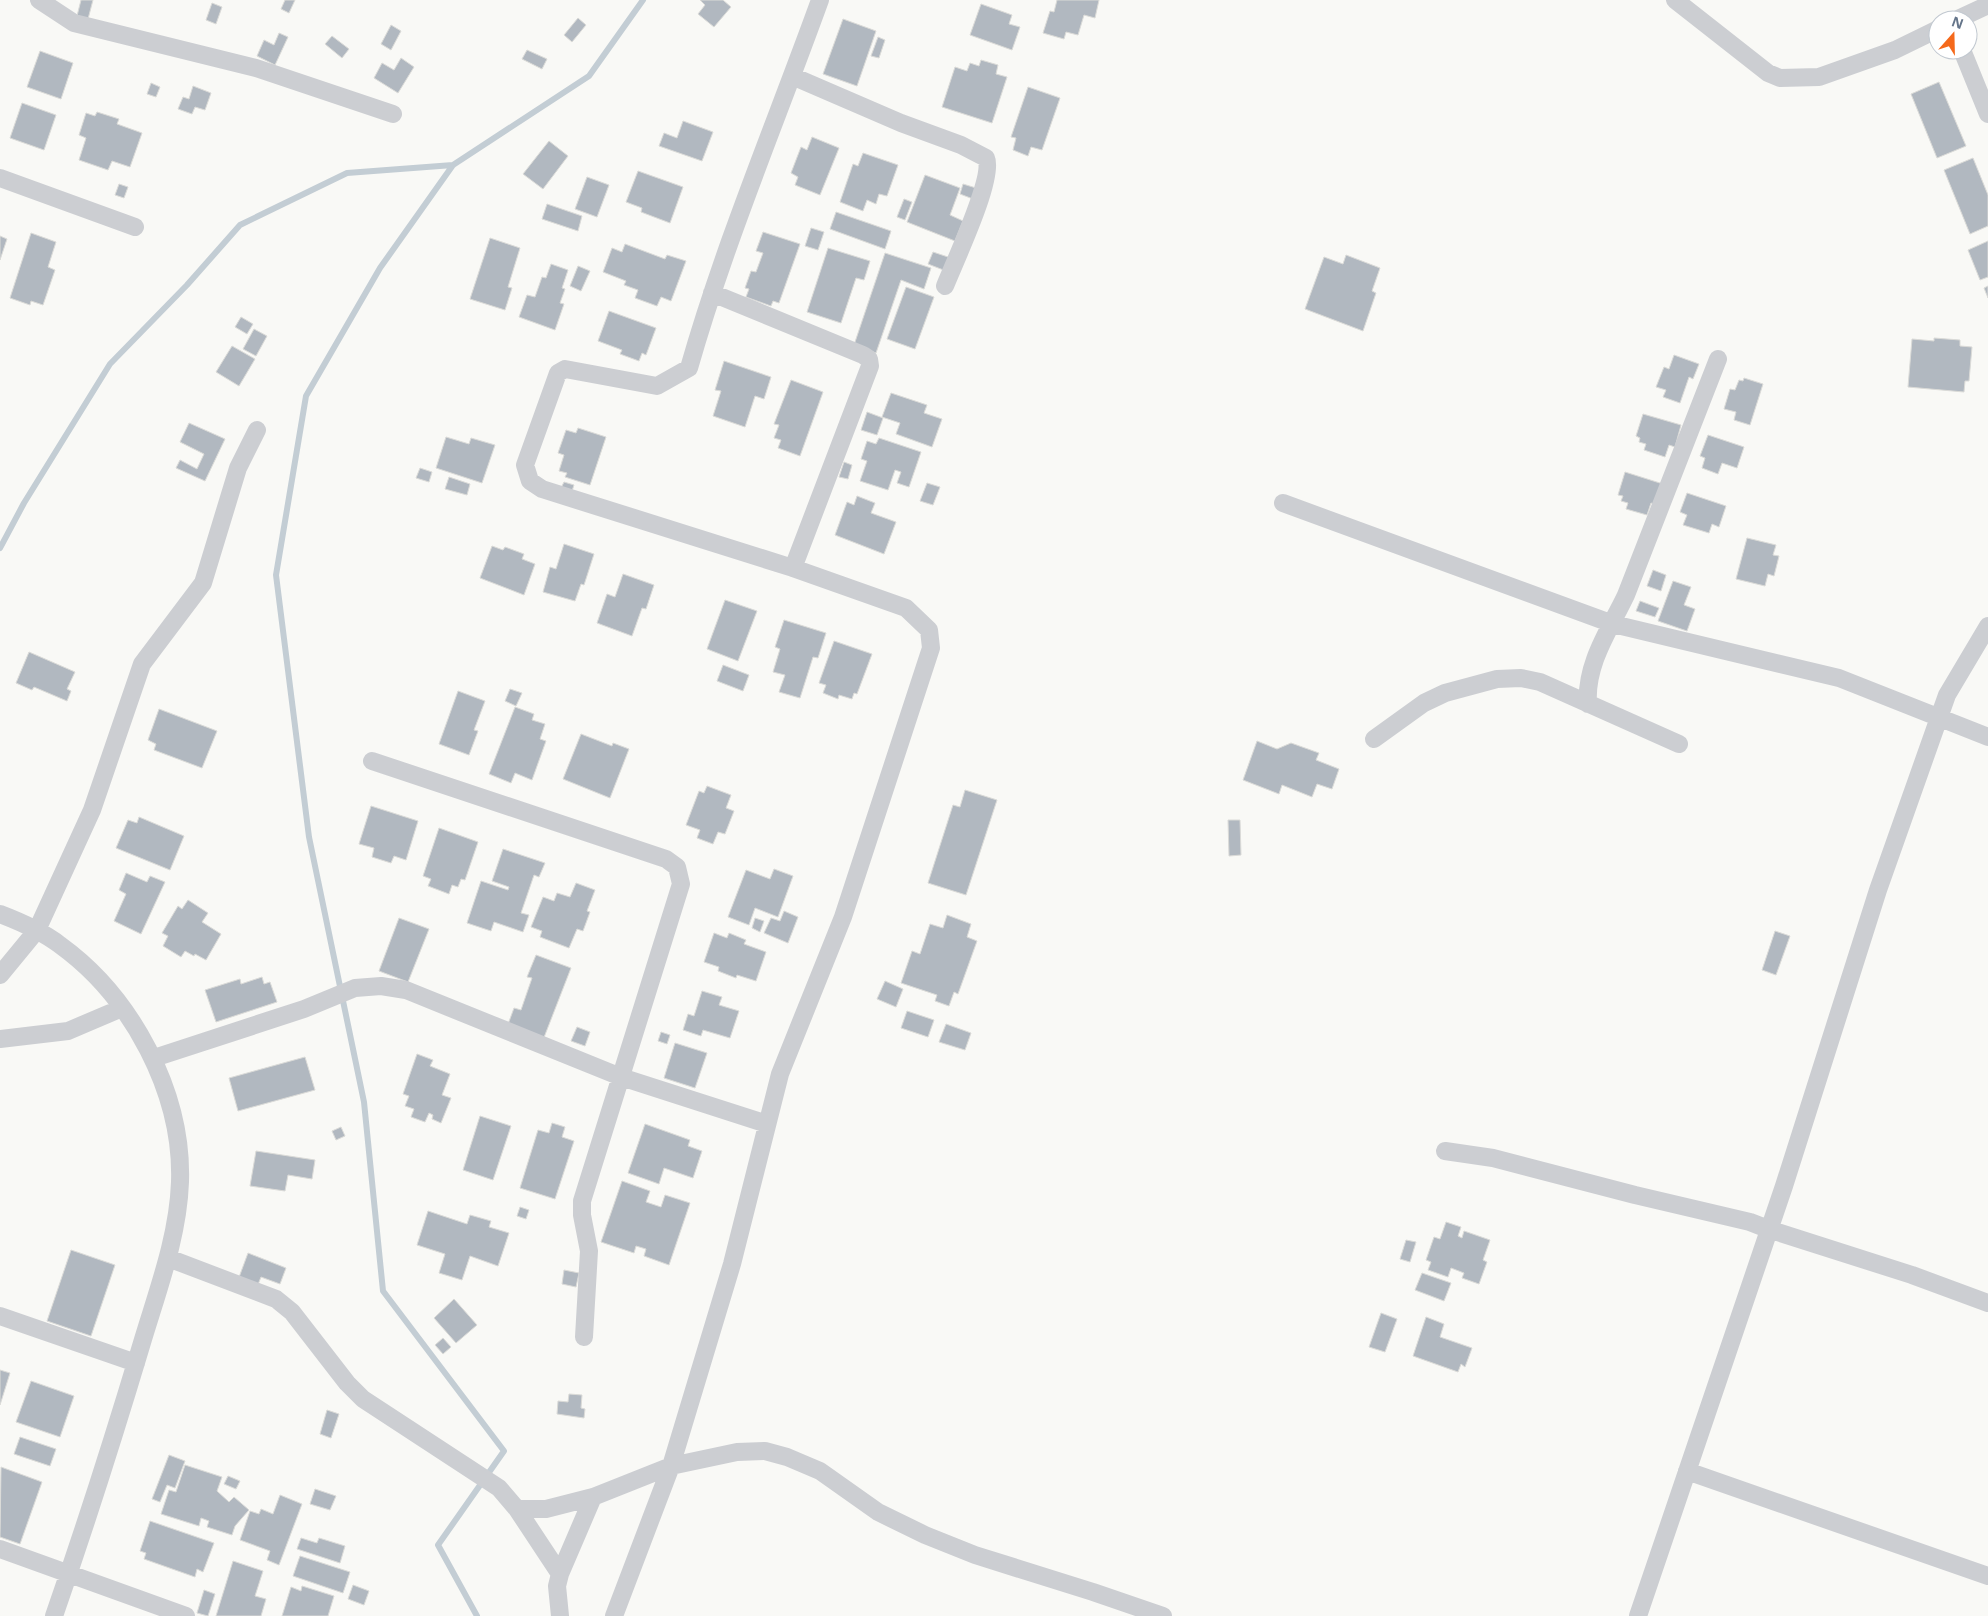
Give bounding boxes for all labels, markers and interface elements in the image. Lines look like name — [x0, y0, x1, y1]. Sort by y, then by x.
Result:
north arrow — [1928, 10, 1978, 60]
text: N — [1949, 11, 1966, 33]

